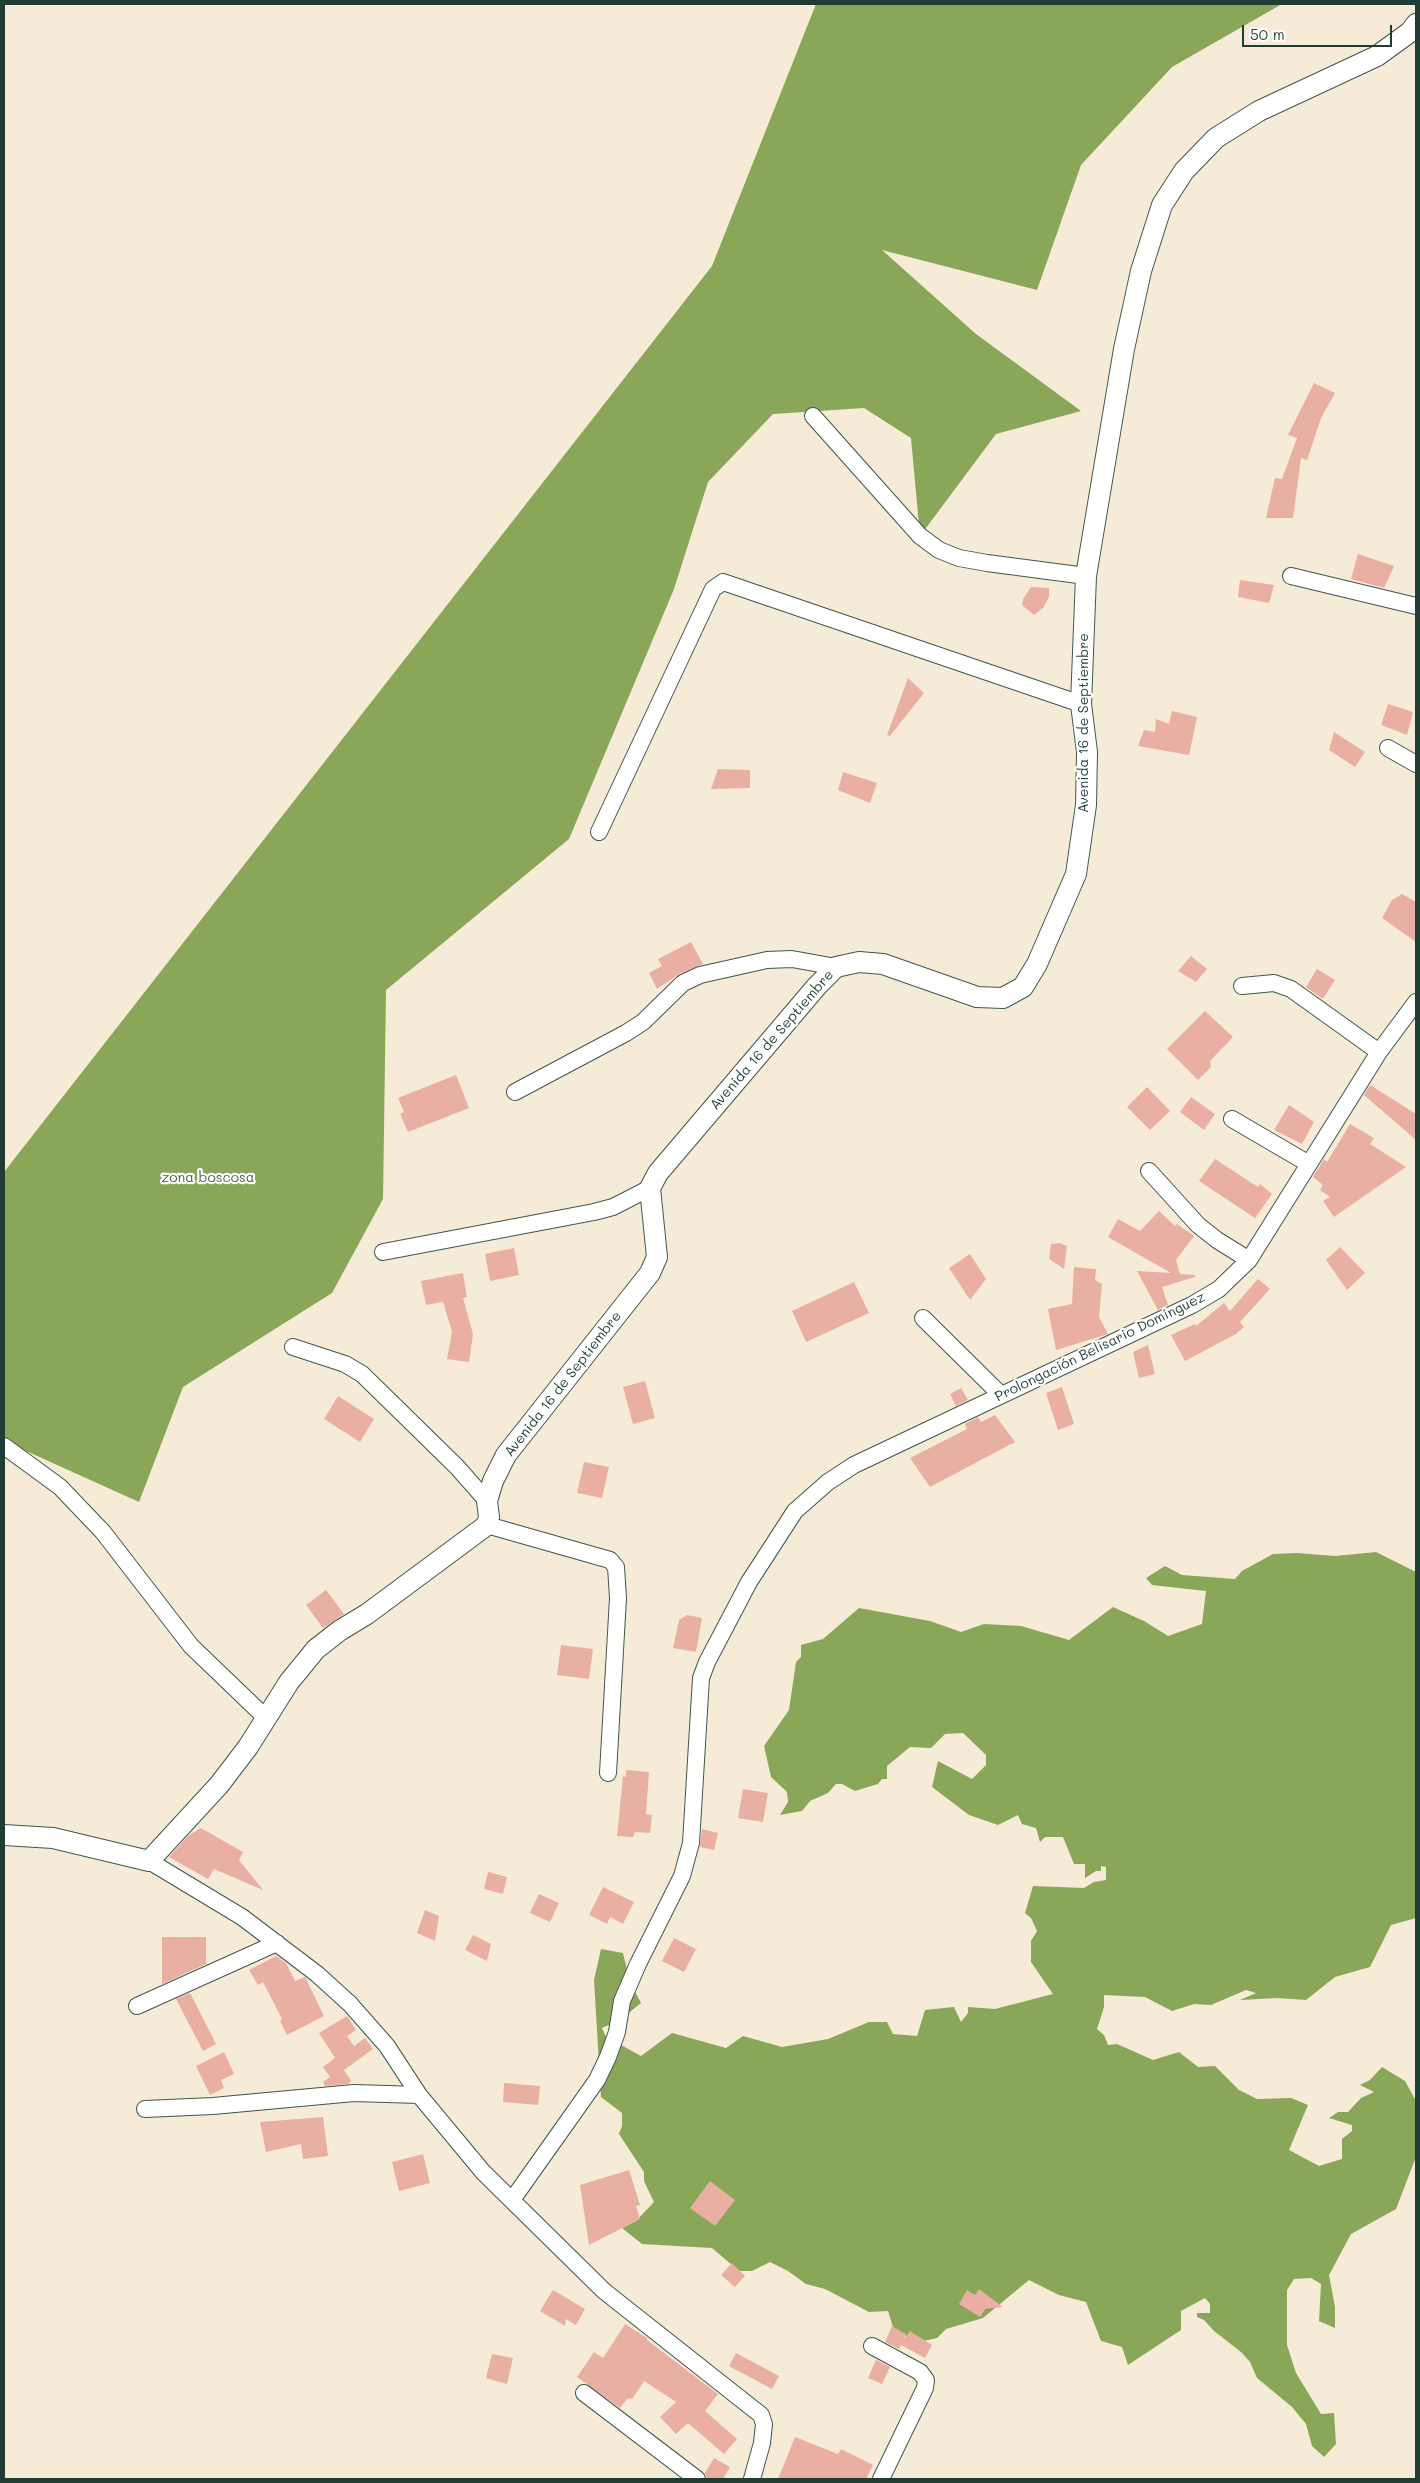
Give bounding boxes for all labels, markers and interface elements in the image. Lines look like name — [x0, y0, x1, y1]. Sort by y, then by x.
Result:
scale bar — [1245, 15, 1395, 47]
text: 50 m — [1250, 24, 1285, 44]
street label: Avenida 16 de Septiembre — [1076, 633, 1092, 813]
street label: Avenida 16 de Septiembre — [707, 967, 837, 1113]
park label: zona boscosa — [161, 1170, 255, 1186]
street label: Prolongación Belisario Domínguez — [992, 1289, 1208, 1405]
street label: Avenida 16 de Septiembre — [501, 1308, 625, 1460]

